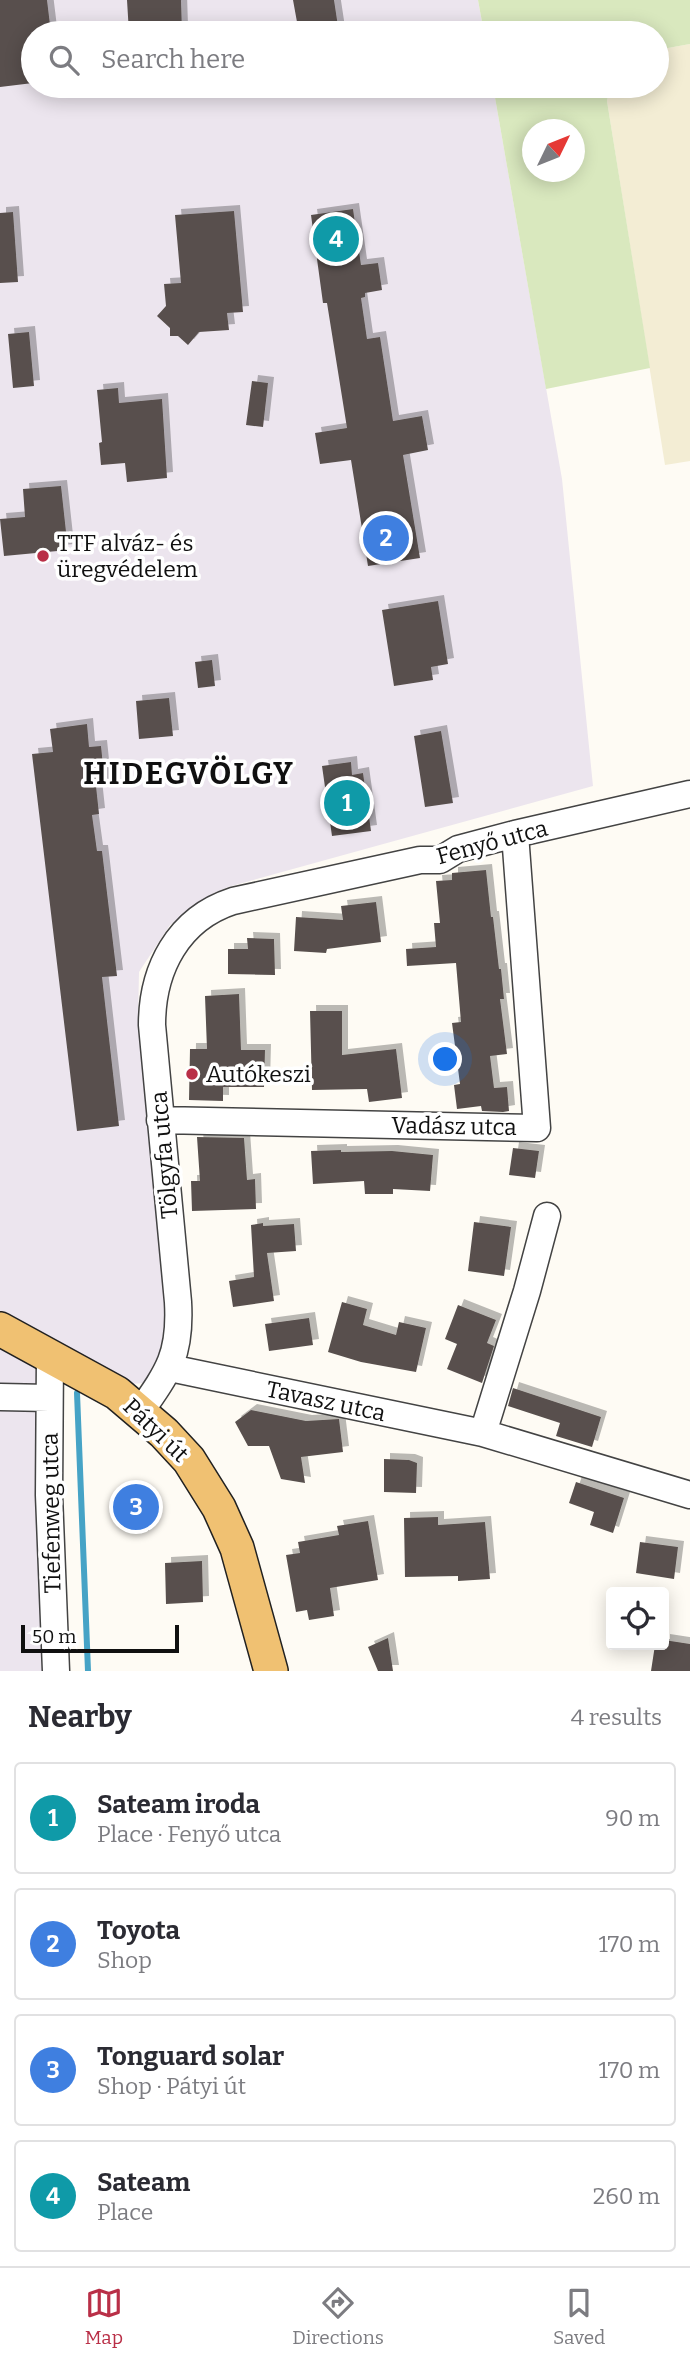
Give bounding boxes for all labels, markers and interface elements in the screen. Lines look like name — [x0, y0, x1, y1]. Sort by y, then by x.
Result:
search box — [21, 21, 669, 98]
icon: search — [45, 41, 83, 79]
text: Search here — [101, 44, 245, 75]
north arrow — [522, 119, 585, 182]
pin: 4 — [313, 213, 359, 265]
pin: 2 — [363, 512, 409, 564]
place label: TTF alváz- és üregvédelem — [57, 529, 198, 583]
marker: TTF alváz- és üregvédelem — [35, 548, 51, 564]
district label: HIDEGVÖLGY — [83, 755, 295, 792]
pin: 1 — [324, 777, 370, 829]
street label: Fenyő utca — [433, 814, 551, 870]
your location — [428, 1042, 462, 1076]
place label: Autókeszi — [206, 1060, 311, 1088]
marker: Autókeszi — [184, 1066, 200, 1082]
street label: Tölgyfa utca — [144, 1090, 184, 1220]
street label: Vadász utca — [391, 1111, 517, 1141]
street label: Tavasz utca — [264, 1375, 389, 1427]
street label: Pátyi út — [118, 1392, 194, 1468]
street label: Tiefenweg utca — [36, 1432, 66, 1594]
pin: 3 — [113, 1481, 159, 1533]
map controls — [606, 1587, 669, 1650]
button: locate — [606, 1587, 669, 1650]
scale bar — [21, 1622, 178, 1654]
text: 50 m — [32, 1625, 76, 1648]
text: Nearby — [28, 1699, 132, 1735]
text: 4 results — [571, 1703, 662, 1731]
text: Sateam iroda — [97, 1789, 260, 1820]
text: 1 — [48, 1804, 58, 1832]
text: 90 m — [605, 1804, 660, 1832]
text: Place · Fenyő utca — [97, 1820, 281, 1848]
text: Toyota — [97, 1915, 180, 1946]
text: 2 — [47, 1930, 59, 1958]
text: 170 m — [598, 1930, 660, 1958]
text: Shop — [97, 1946, 152, 1974]
text: Tonguard solar — [97, 2041, 284, 2072]
text: 3 — [46, 2056, 60, 2084]
text: 170 m — [598, 2056, 660, 2084]
text: Shop · Pátyi út — [97, 2072, 246, 2100]
text: Sateam — [97, 2167, 190, 2198]
text: 4 — [46, 2182, 60, 2210]
text: 260 m — [593, 2182, 660, 2210]
text: Place — [97, 2198, 153, 2226]
tab: Map — [85, 2284, 123, 2349]
tab: Directions — [292, 2284, 384, 2349]
tab: Saved — [553, 2284, 605, 2349]

